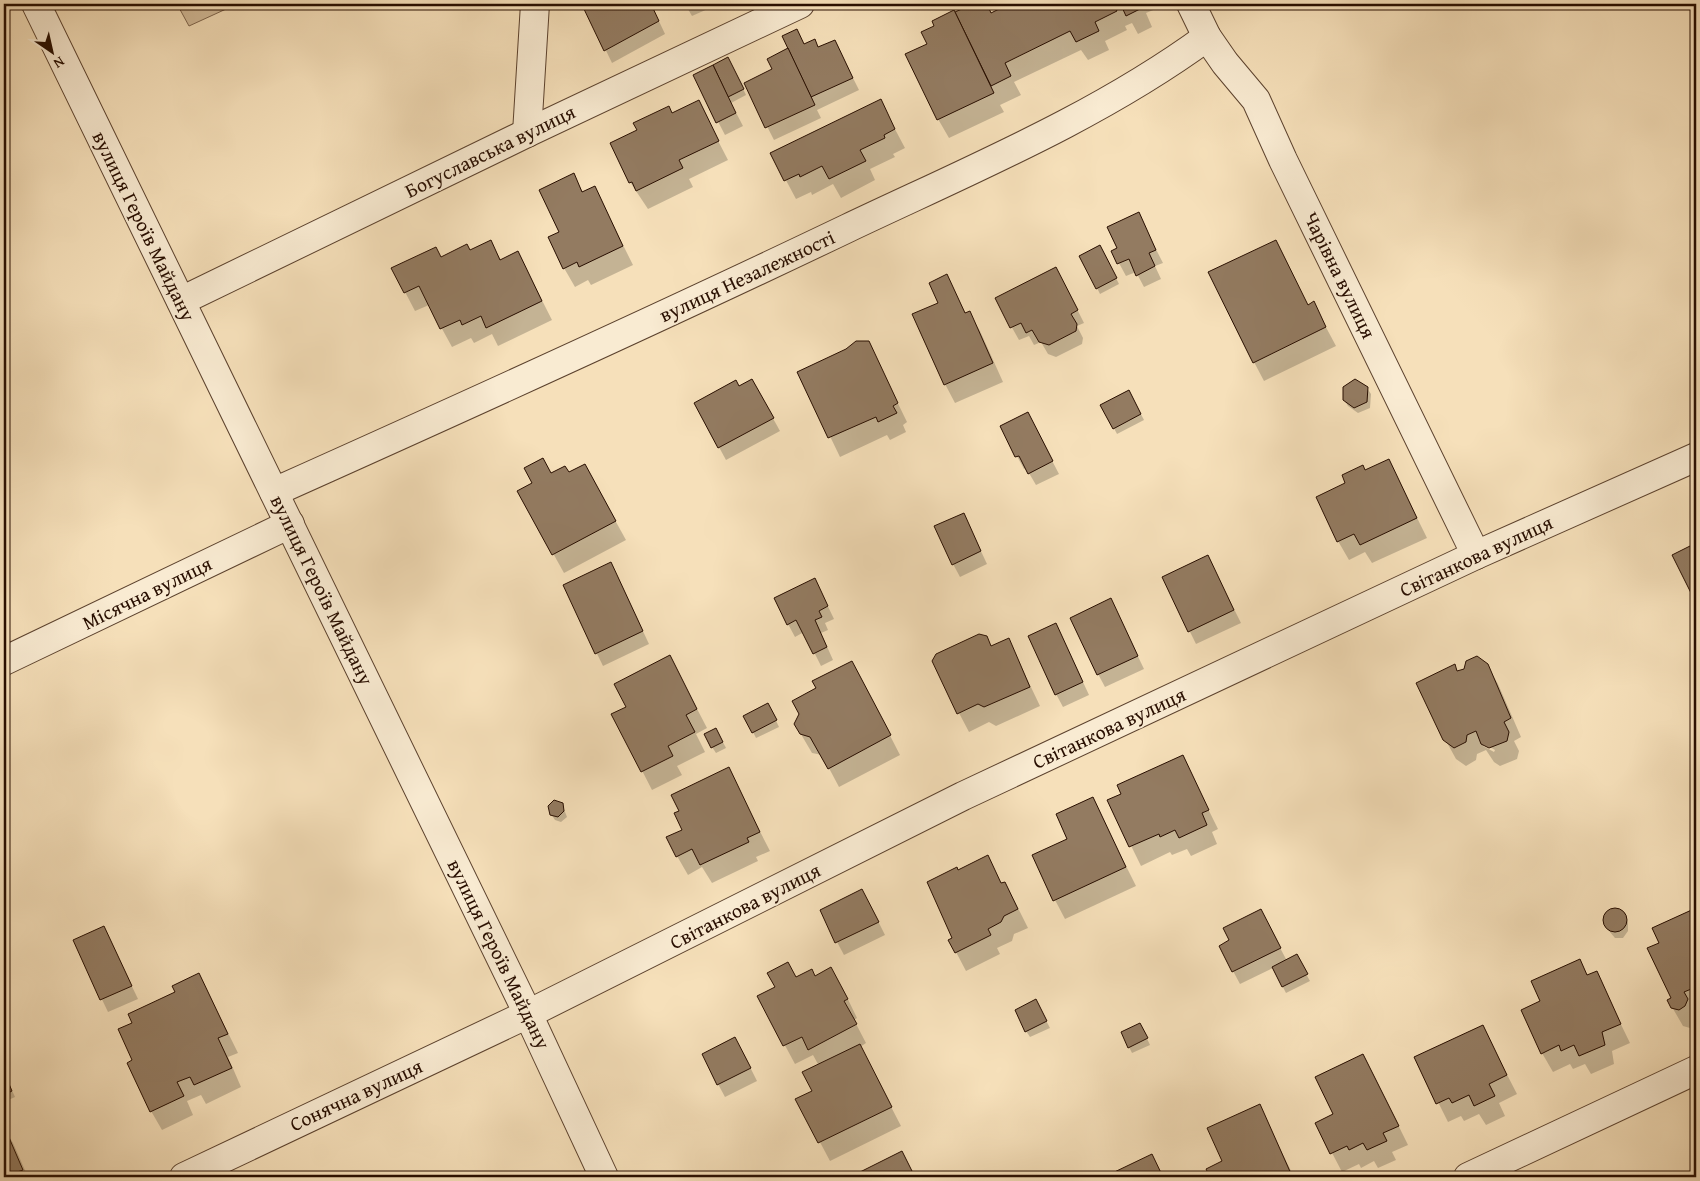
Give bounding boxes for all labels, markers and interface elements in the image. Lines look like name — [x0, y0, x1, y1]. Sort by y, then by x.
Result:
north arrow — [28, 28, 78, 78]
text: N — [49, 52, 69, 74]
street label: Богуславська вулиця — [400, 97, 580, 204]
street label: вулиця Героїв Майдану — [86, 126, 203, 326]
street label: Чарівна вулиця — [1297, 207, 1384, 343]
street label: вулиця Незалежності — [654, 222, 840, 329]
street label: вулиця Героїв Майдану — [264, 490, 381, 690]
street label: Світанкова вулиця — [1395, 507, 1557, 604]
street label: Місячна вулиця — [77, 549, 216, 636]
street label: Світанкова вулиця — [1028, 679, 1190, 776]
street label: вулиця Героїв Майдану — [441, 854, 558, 1054]
street label: Світанкова вулиця — [664, 855, 825, 956]
street label: Сонячна вулиця — [285, 1051, 427, 1138]

